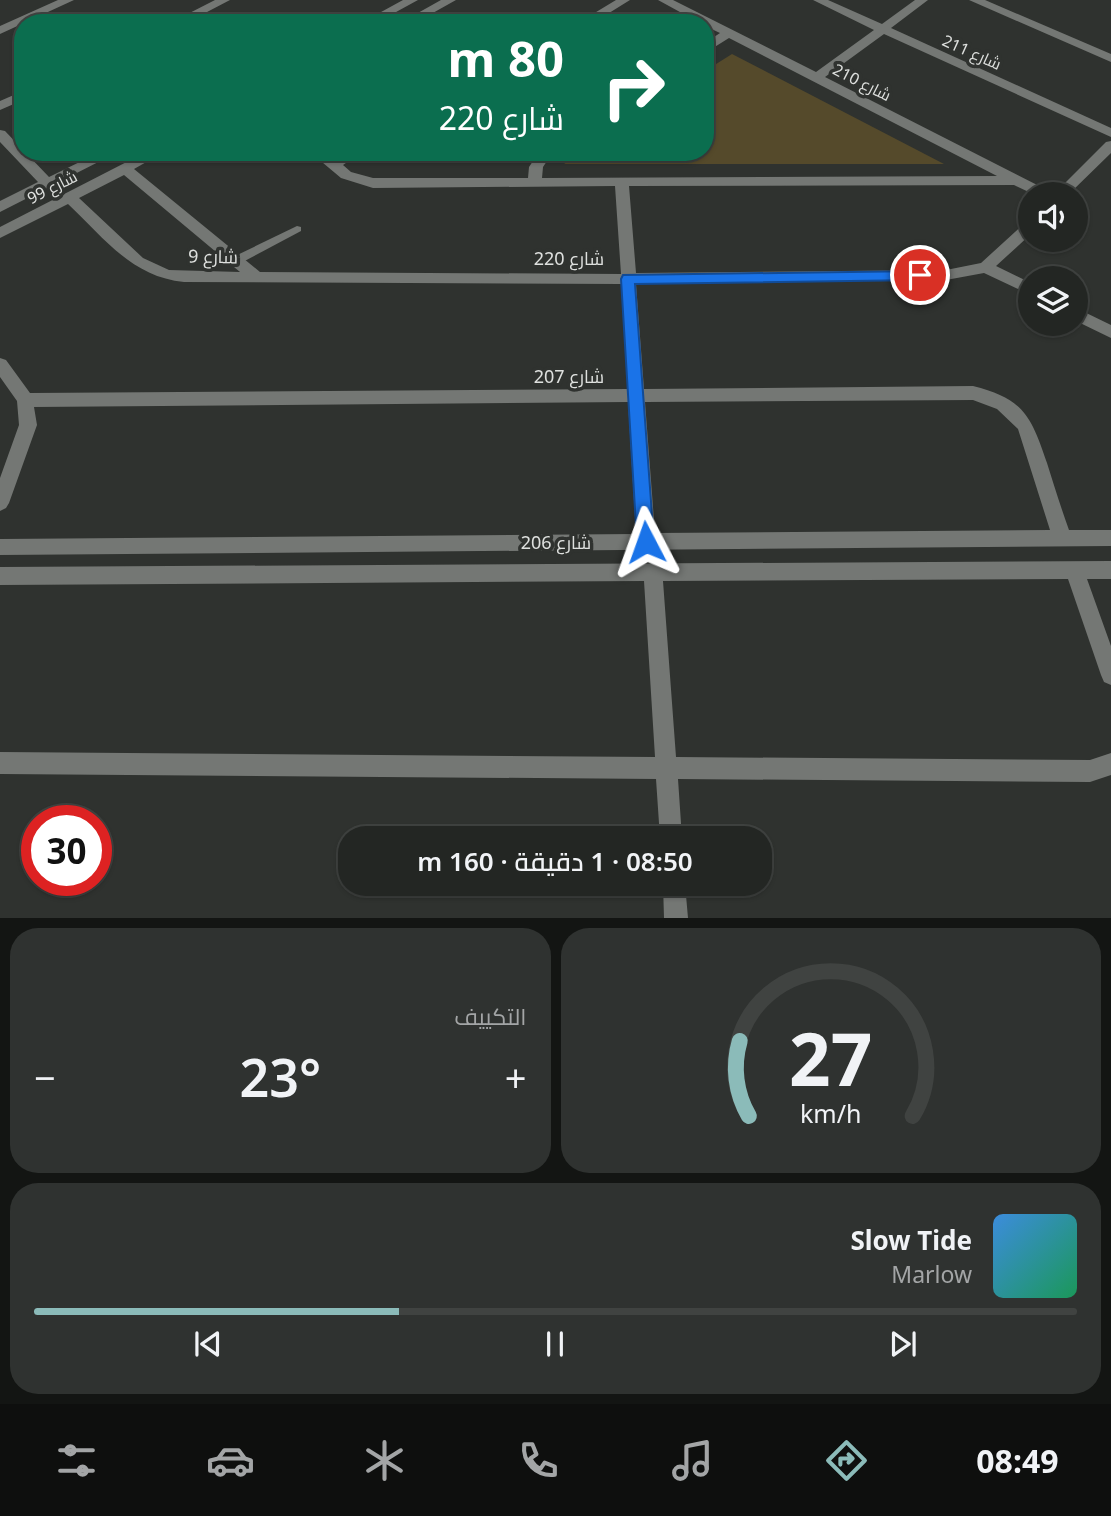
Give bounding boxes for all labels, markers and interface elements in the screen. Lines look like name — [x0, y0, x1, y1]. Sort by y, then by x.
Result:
text: 80 m — [447, 25, 564, 91]
street label: شارع 211 — [939, 29, 1005, 76]
icon: right — [588, 42, 679, 133]
street label: شارع 210 — [829, 58, 895, 107]
text: شارع 220 — [439, 96, 564, 139]
street label: شارع 99 — [23, 165, 81, 210]
map controls — [1018, 182, 1088, 336]
button: sound — [1018, 182, 1088, 252]
street label: شارع 9 — [188, 244, 238, 269]
pin — [890, 245, 950, 305]
street label: شارع 220 — [534, 246, 604, 271]
icon: arrive — [901, 256, 939, 294]
button: layers — [1018, 266, 1088, 336]
street label: شارع 207 — [534, 364, 604, 389]
position arrow — [609, 505, 683, 579]
street label: شارع 206 — [521, 530, 591, 555]
speed limit sign: 30 — [21, 805, 112, 896]
text: 08:50 · 1 دقيقة · 160 m — [417, 843, 693, 879]
text: التكييف — [454, 1000, 527, 1032]
text: 27 — [789, 1009, 872, 1108]
text: 23° — [239, 1041, 321, 1112]
text: − — [34, 1051, 56, 1103]
text: + — [505, 1051, 526, 1103]
text: km/h — [800, 1096, 862, 1130]
text: Slow Tide — [850, 1222, 972, 1258]
text: Marlow — [891, 1258, 972, 1290]
icon: previous — [189, 1325, 227, 1363]
icon: pause — [536, 1325, 574, 1363]
icon: next — [884, 1325, 922, 1363]
icon: filters — [52, 1436, 101, 1485]
icon: car — [206, 1436, 255, 1485]
icon: climate — [360, 1436, 409, 1485]
icon: phone — [514, 1436, 563, 1485]
icon: music — [668, 1436, 717, 1485]
icon: directions — [822, 1436, 871, 1485]
text: 08:49 — [976, 1439, 1059, 1482]

